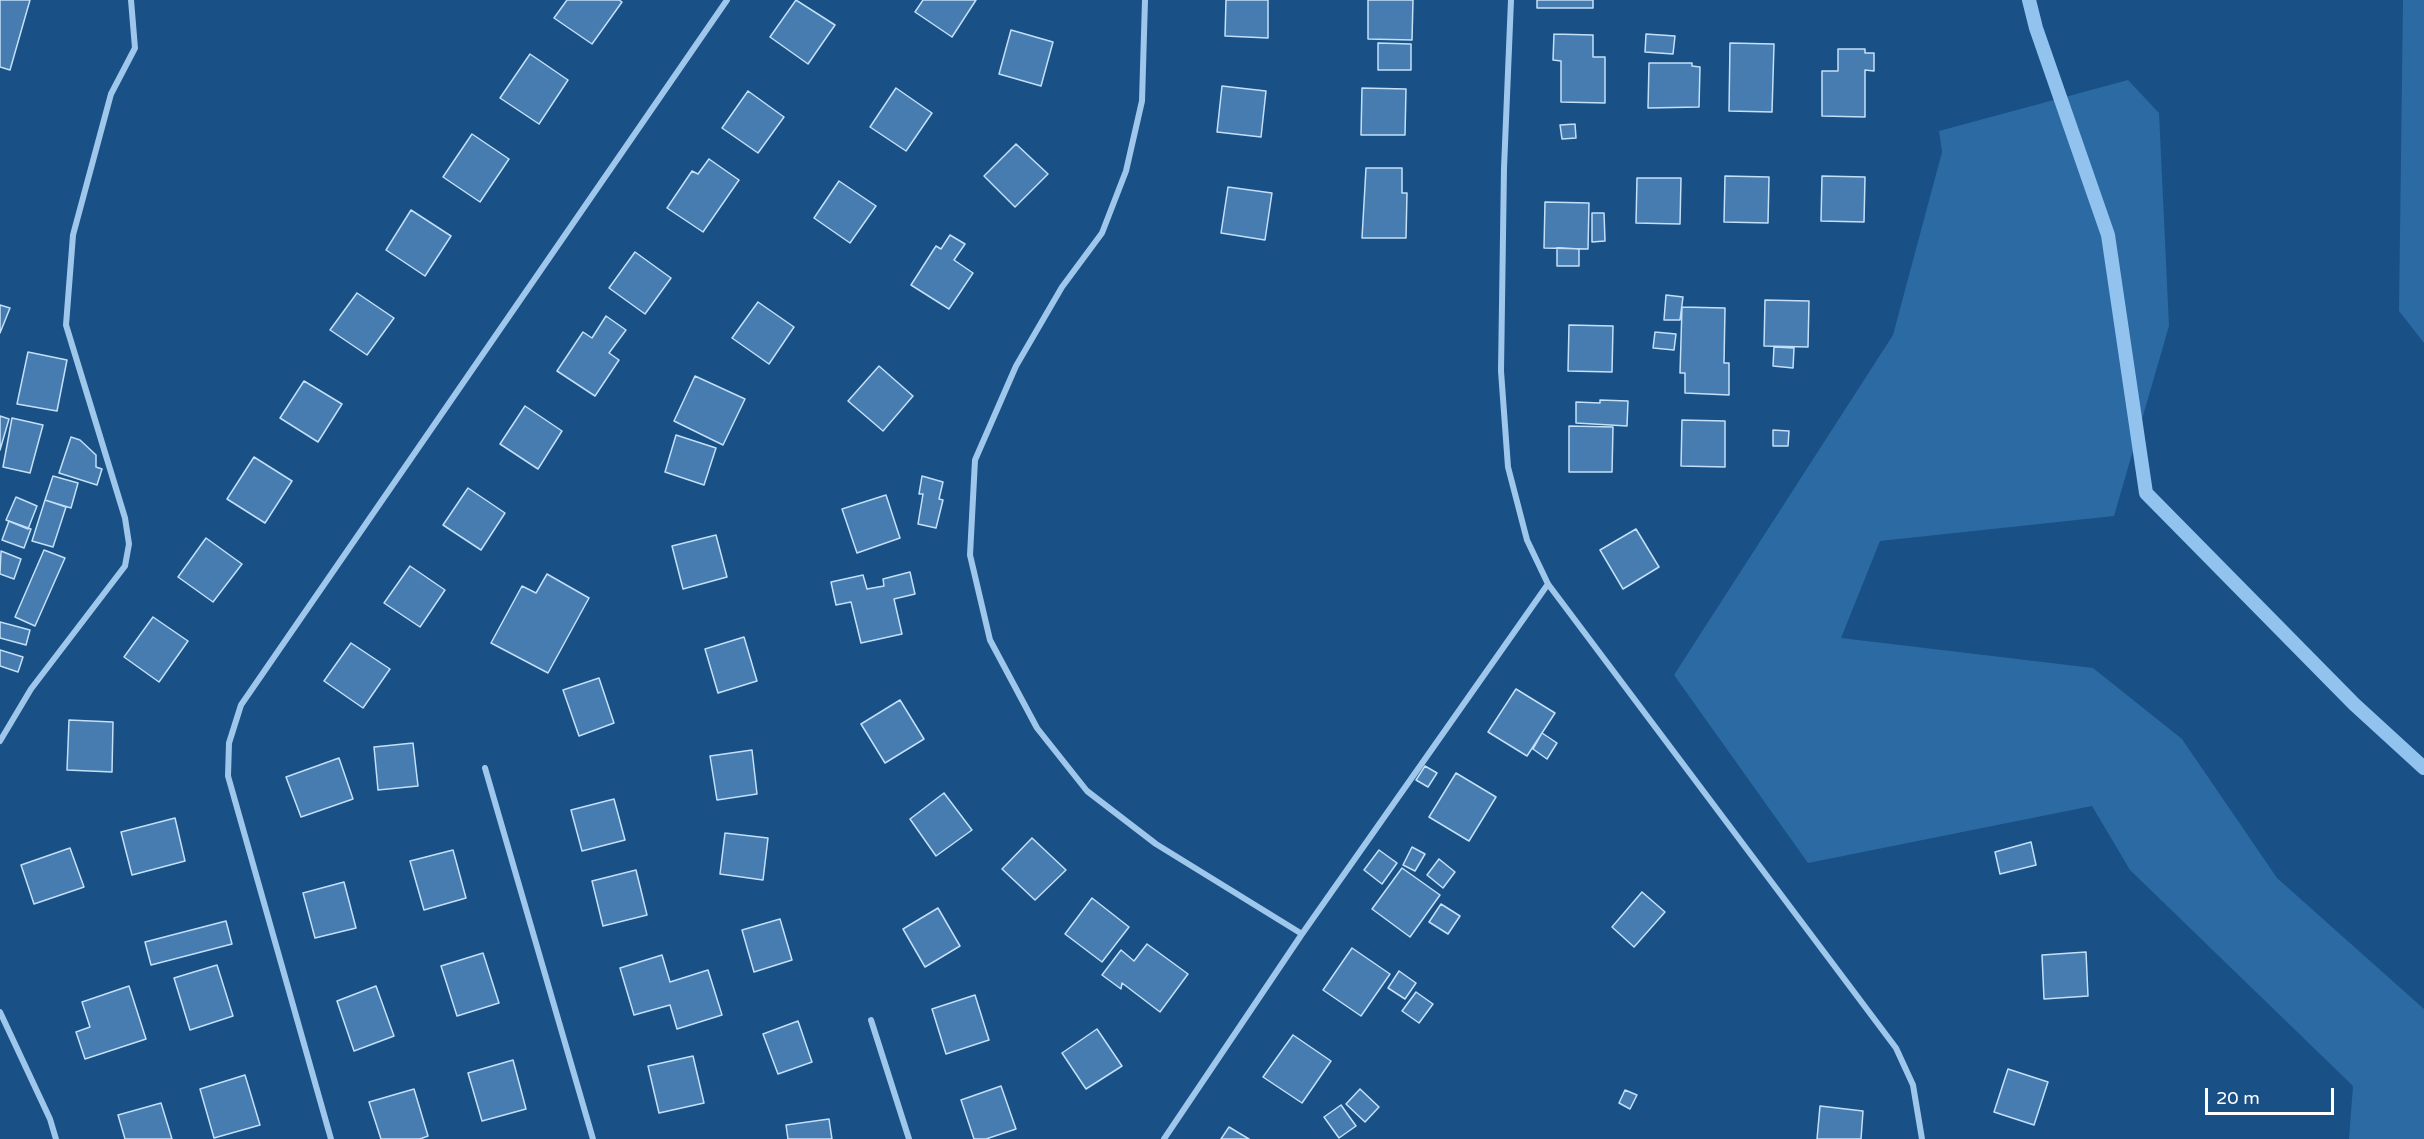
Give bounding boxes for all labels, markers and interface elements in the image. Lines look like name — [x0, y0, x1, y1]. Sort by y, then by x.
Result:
scale bar — [2208, 1076, 2337, 1114]
text: 20 m — [2216, 1087, 2260, 1109]

